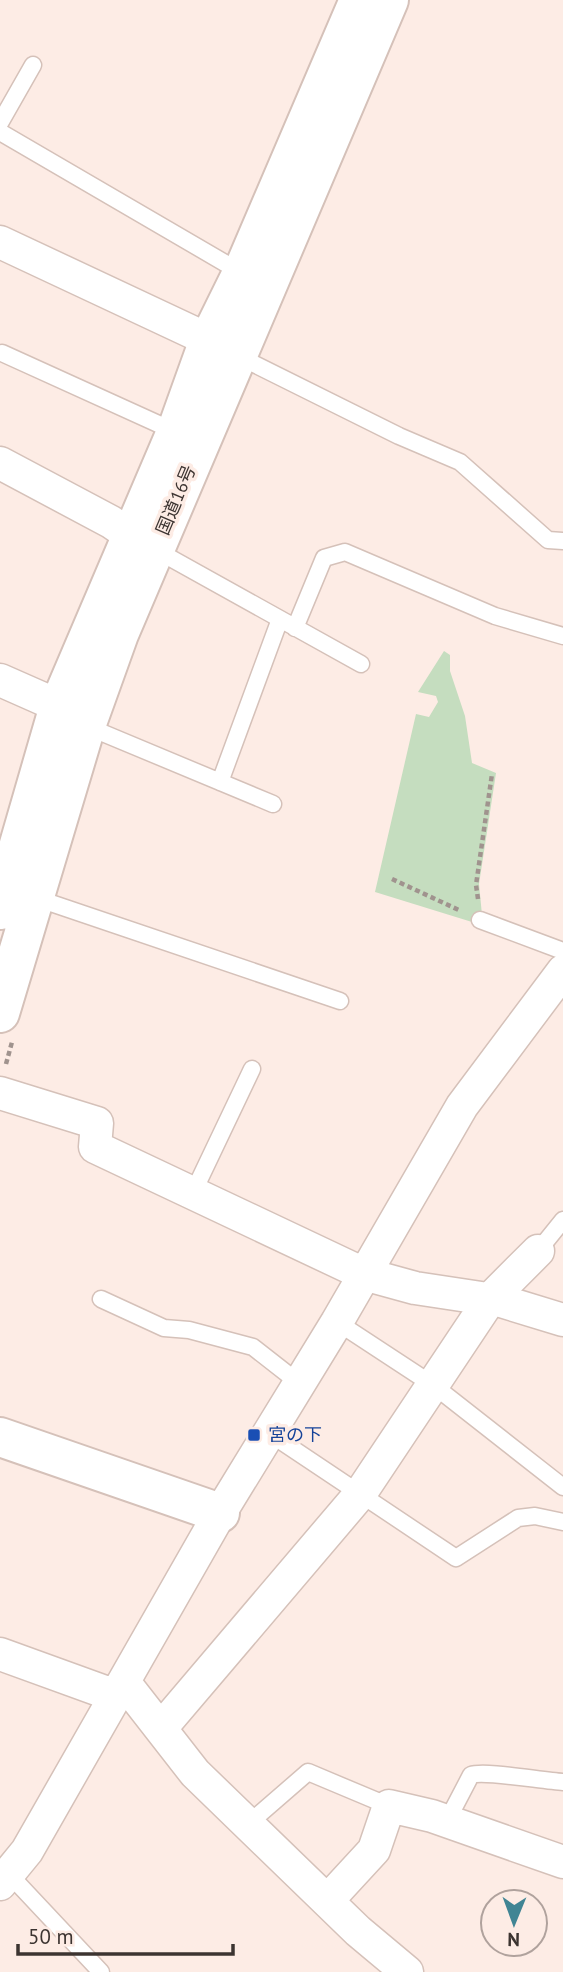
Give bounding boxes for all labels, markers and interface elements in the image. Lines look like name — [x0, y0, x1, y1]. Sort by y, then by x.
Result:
street label: 国道16号 — [151, 461, 201, 538]
place label: 宮の下 — [268, 1423, 322, 1446]
marker: 宮の下 — [246, 1427, 262, 1443]
north arrow — [479, 1888, 549, 1958]
scale bar — [18, 1912, 233, 1956]
text: 50 m — [28, 1923, 74, 1950]
text: N — [507, 1928, 520, 1952]

